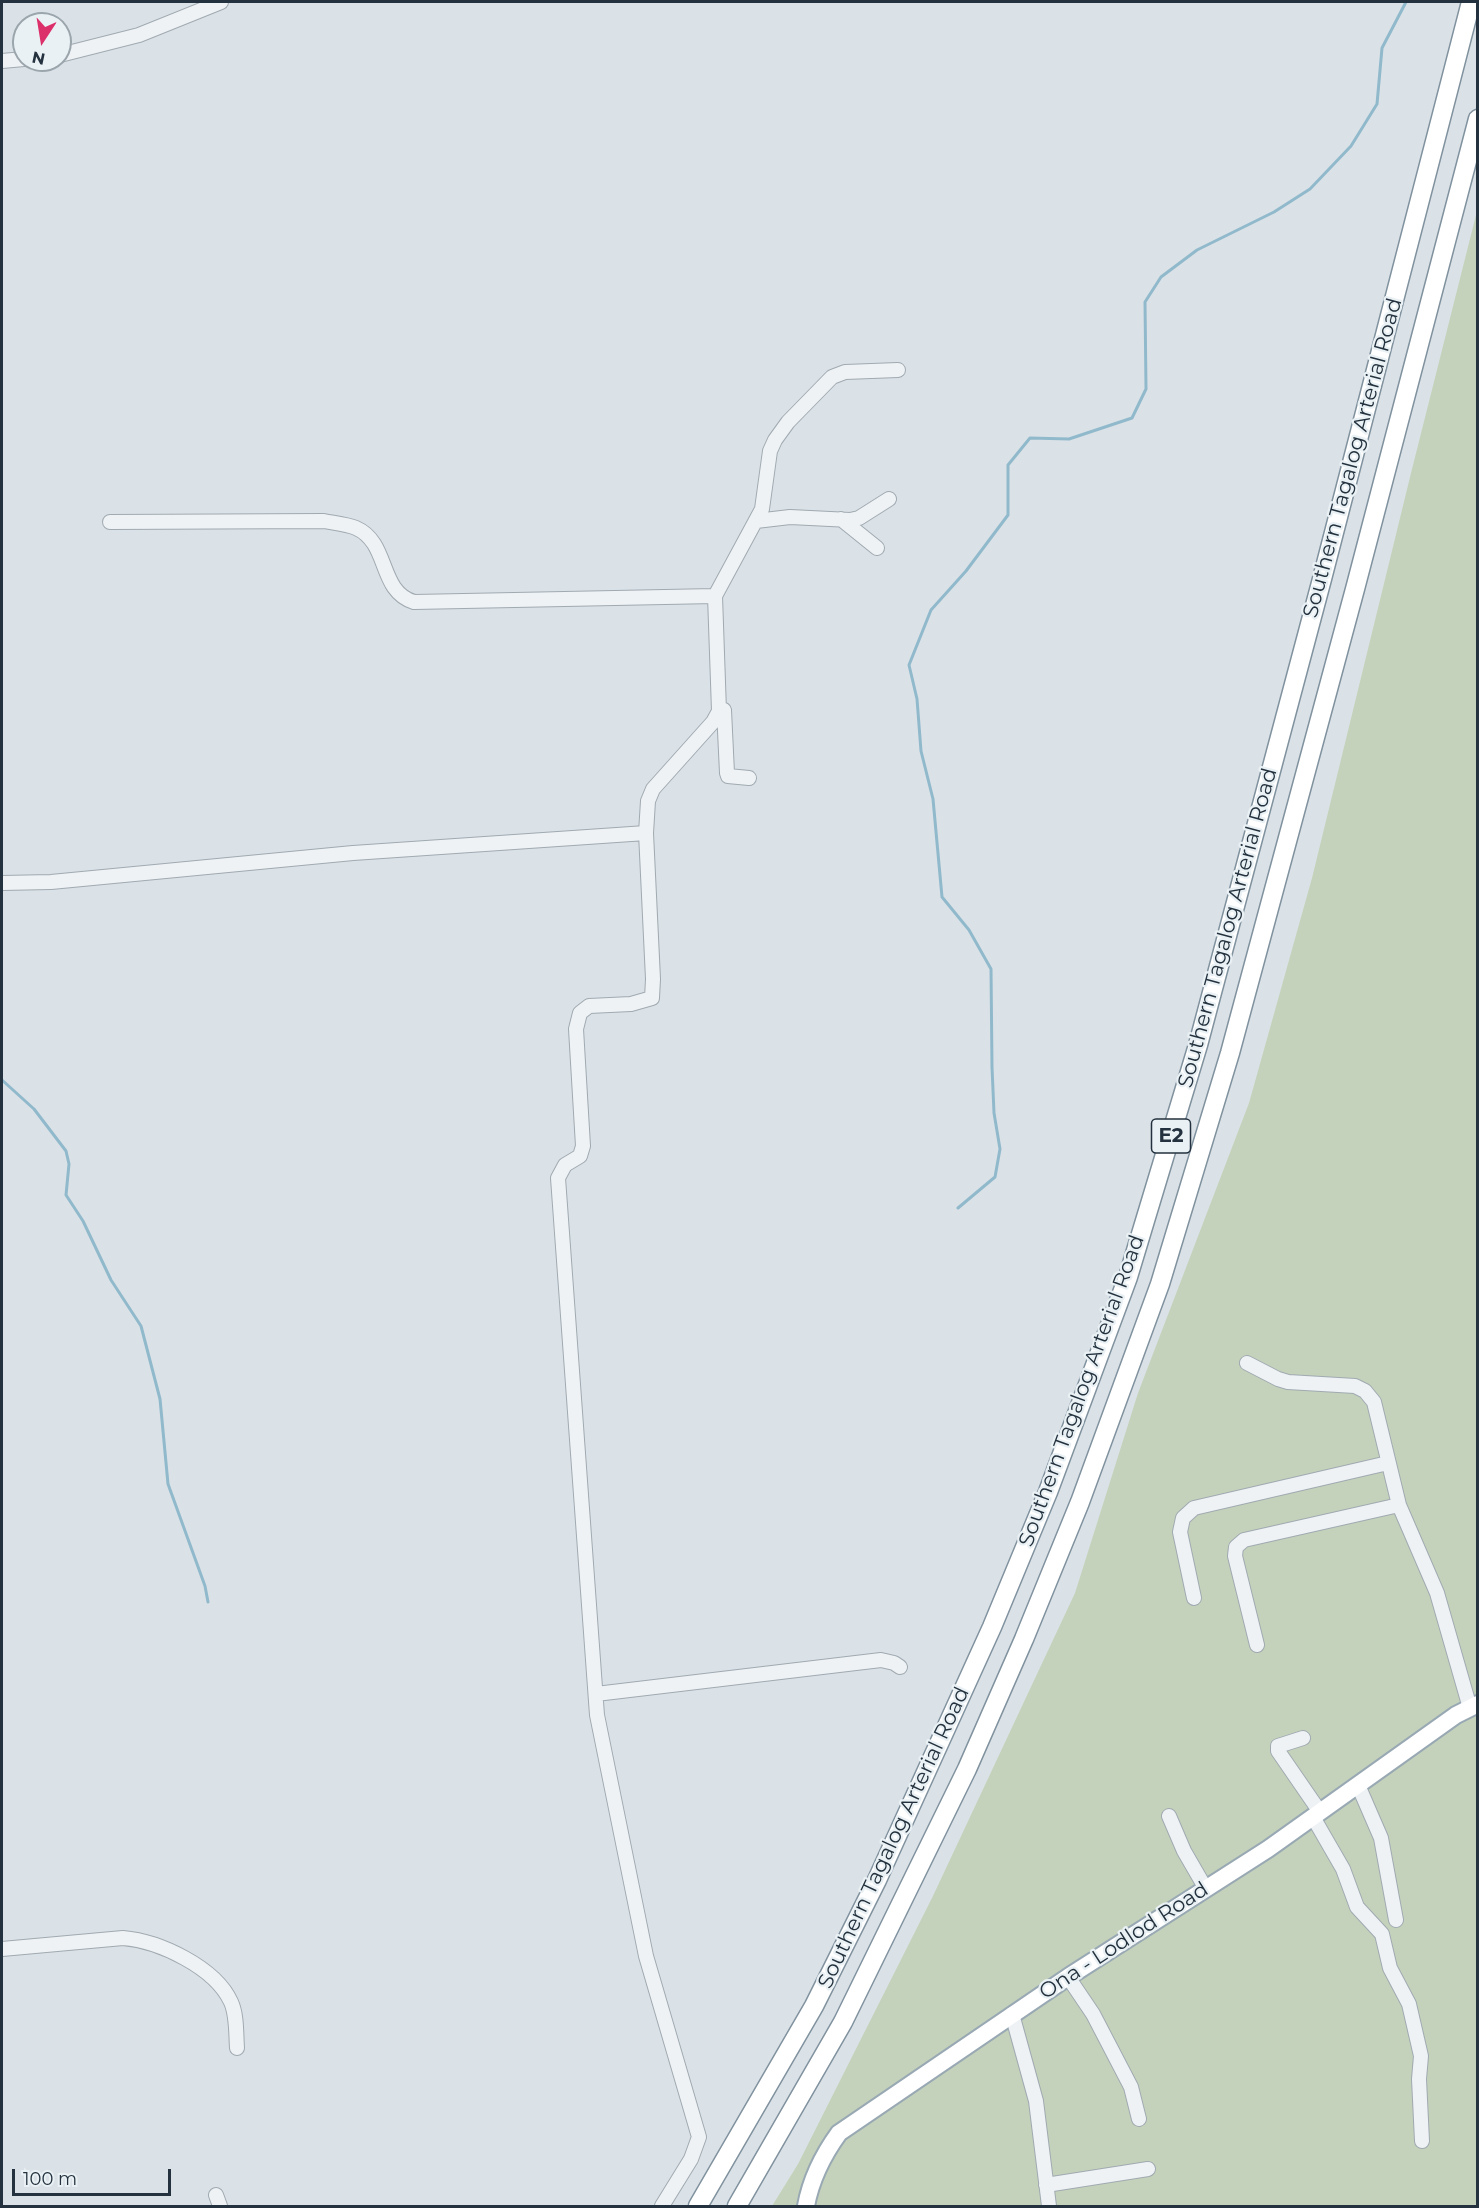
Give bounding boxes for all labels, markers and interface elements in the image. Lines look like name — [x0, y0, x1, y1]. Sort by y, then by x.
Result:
north arrow — [12, 12, 72, 72]
text: N — [30, 48, 47, 69]
street label: Southern Tagalog Arterial Road — [1298, 295, 1408, 621]
street label: Southern Tagalog Arterial Road — [1173, 765, 1283, 1091]
road number: E2 — [1152, 1119, 1190, 1153]
street label: Southern Tagalog Arterial Road — [1014, 1232, 1150, 1550]
street label: Southern Tagalog Arterial Road — [813, 1683, 975, 1993]
street label: Ona - Lodlod Road — [1035, 1877, 1213, 2005]
scale bar — [15, 2157, 174, 2195]
text: 100 m — [23, 2168, 77, 2190]

